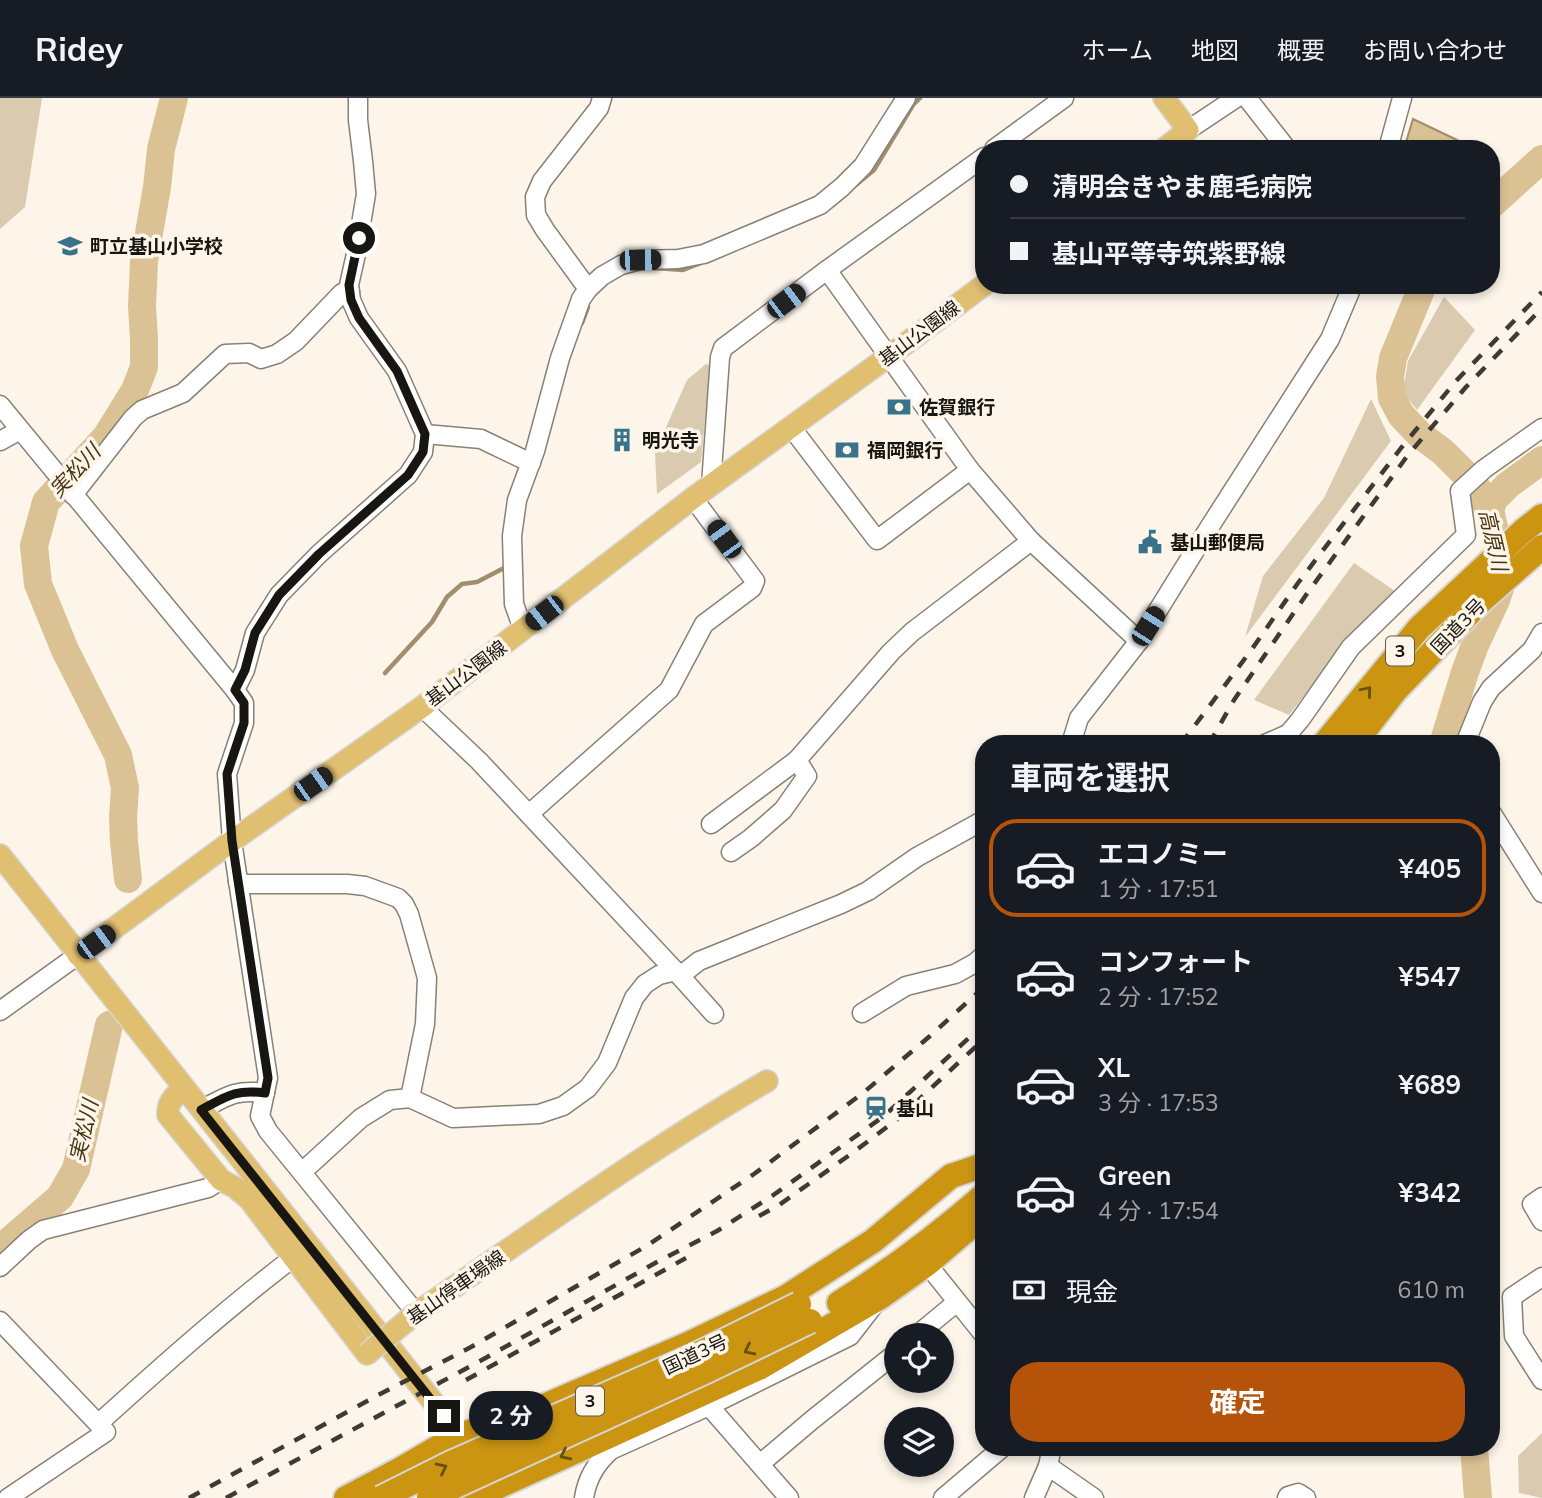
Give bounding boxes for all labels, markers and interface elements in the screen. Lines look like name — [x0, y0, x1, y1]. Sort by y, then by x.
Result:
text: Ridey — [35, 28, 123, 69]
text: ホーム — [1082, 35, 1153, 65]
text: 地図 — [1191, 35, 1239, 65]
text: 概要 — [1277, 35, 1325, 65]
text: お問い合わせ — [1363, 35, 1507, 65]
text: 清明会きやま鹿毛病院 — [1052, 170, 1312, 203]
route start — [343, 222, 375, 254]
school or university icon: 町立基山小学校 — [56, 232, 84, 260]
place label: 町立基山小学校 — [90, 234, 223, 258]
text: 基山平等寺筑紫野線 — [1052, 237, 1286, 270]
car — [619, 249, 662, 271]
car — [763, 280, 810, 322]
street label: 基山公園線 — [874, 295, 964, 371]
bank icon: 佐賀銀行 — [885, 393, 913, 421]
place label: 佐賀銀行 — [919, 395, 995, 419]
building icon: 明光寺 — [608, 426, 636, 454]
place label: 明光寺 — [642, 428, 699, 452]
bank icon: 福岡銀行 — [833, 436, 861, 464]
water label: 実松川 — [43, 437, 107, 502]
place label: 福岡銀行 — [867, 438, 943, 462]
water label: 高原川 — [1474, 506, 1514, 575]
car — [704, 516, 745, 562]
public building icon: 基山郵便局 — [1136, 528, 1164, 556]
place label: 基山郵便局 — [1170, 530, 1265, 554]
car — [521, 592, 568, 634]
street label: 国道3号 — [1426, 593, 1490, 659]
car — [1128, 603, 1169, 649]
street label: 基山公園線 — [421, 635, 511, 711]
road number: 3 — [1386, 636, 1414, 666]
one-way arrow — [1359, 687, 1372, 699]
text: 車両を選択 — [1010, 757, 1170, 797]
car — [290, 763, 337, 805]
icon: car — [1014, 837, 1077, 900]
text: エコノミー — [1098, 837, 1228, 870]
text: ¥405 — [1399, 852, 1461, 885]
text: 1 分 · 17:51 — [1098, 874, 1219, 903]
car — [73, 921, 120, 963]
icon: car — [1014, 945, 1077, 1008]
text: コンフォート — [1098, 945, 1253, 978]
text: ¥547 — [1399, 960, 1461, 993]
text: 2 分 · 17:52 — [1098, 982, 1219, 1011]
text: XL — [1098, 1051, 1130, 1084]
icon: car — [1014, 1053, 1077, 1116]
text: ¥689 — [1399, 1068, 1461, 1101]
text: 3 分 · 17:53 — [1098, 1088, 1219, 1117]
station icon: 基山 — [862, 1094, 890, 1122]
water label: 実松川 — [63, 1095, 103, 1164]
place label: 基山 — [896, 1096, 934, 1120]
text: Green — [1098, 1159, 1171, 1192]
icon: car — [1014, 1161, 1077, 1224]
text: ¥342 — [1399, 1176, 1461, 1209]
text: 4 分 · 17:54 — [1098, 1196, 1219, 1225]
street label: 基山停車場線 — [402, 1244, 510, 1330]
icon: cash — [1010, 1271, 1048, 1309]
text: 現金 — [1066, 1275, 1118, 1308]
text: 610 m — [1397, 1275, 1465, 1304]
map controls — [884, 1323, 954, 1477]
button: locate — [884, 1323, 954, 1393]
street label: 国道3号 — [659, 1329, 731, 1379]
one-way arrow — [744, 1342, 756, 1356]
button: 確定 — [1010, 1362, 1465, 1442]
road number: 3 — [576, 1386, 604, 1416]
callout: 2 分 — [468, 1392, 552, 1440]
route end — [428, 1400, 460, 1432]
text: 2 分 — [489, 1401, 533, 1430]
button: layers — [884, 1407, 954, 1477]
one-way arrow — [560, 1447, 572, 1461]
one-way arrow — [435, 1462, 447, 1476]

